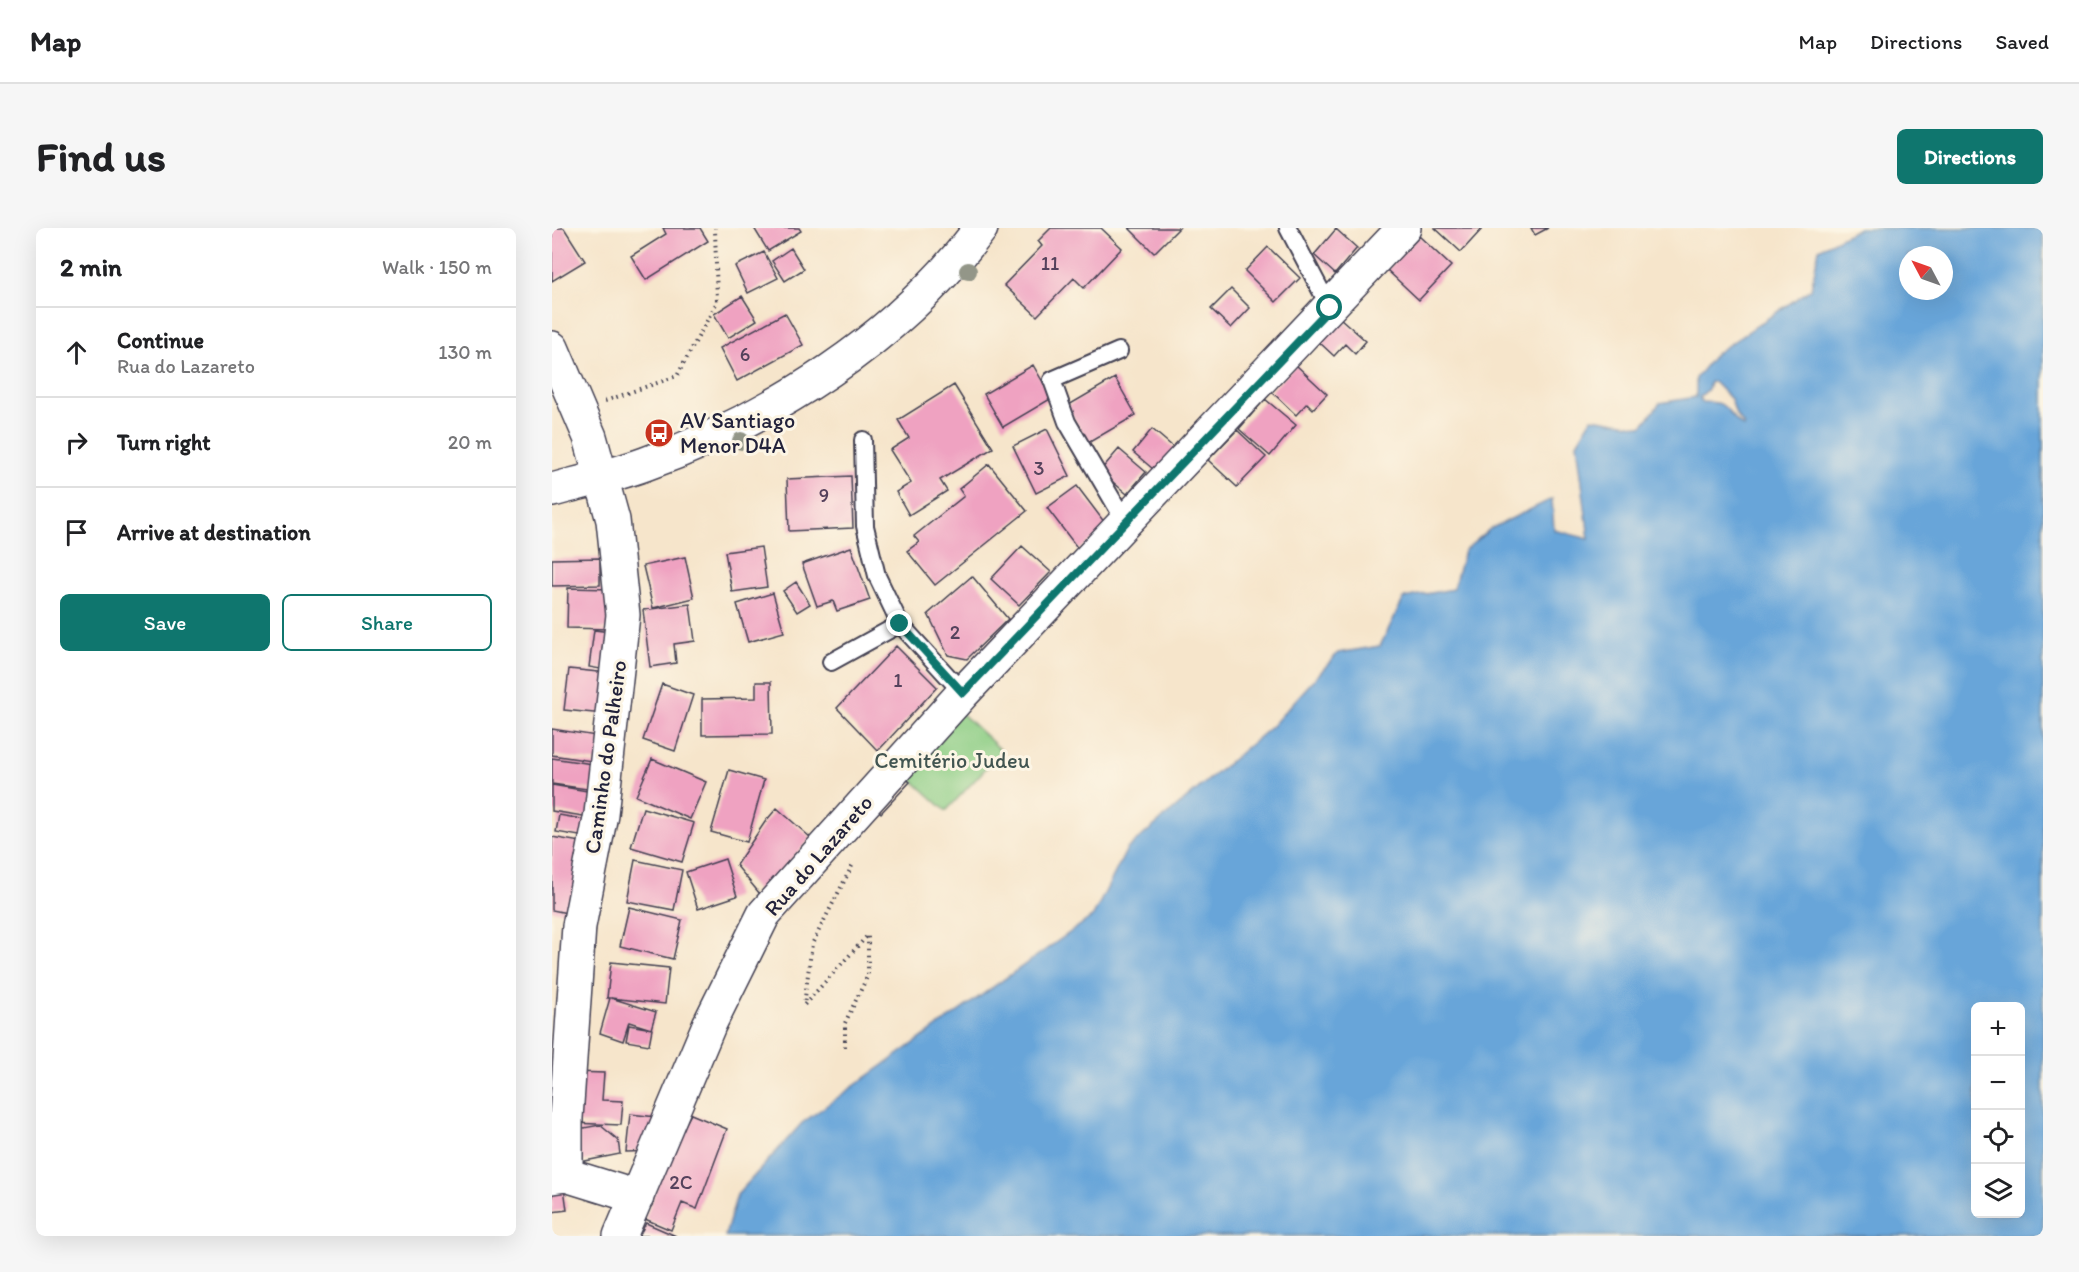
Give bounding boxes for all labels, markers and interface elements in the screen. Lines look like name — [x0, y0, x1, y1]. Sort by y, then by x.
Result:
text: Map — [30, 24, 81, 58]
text: Map — [1799, 29, 1837, 54]
text: Directions — [1870, 29, 1962, 54]
text: Saved — [1995, 29, 2049, 54]
button: Directions — [1897, 129, 2043, 184]
text: Find us — [36, 131, 166, 182]
north arrow — [1899, 246, 1953, 300]
text: 2 min — [60, 251, 122, 283]
house number: 11 — [1041, 251, 1059, 275]
text: Walk · 150 m — [382, 255, 492, 279]
route start — [1316, 294, 1342, 320]
text: Continue — [117, 327, 204, 354]
icon: ahead — [60, 336, 93, 369]
text: 130 m — [438, 340, 492, 364]
house number: 6 — [740, 342, 750, 366]
text: Rua do Lazareto — [117, 354, 255, 378]
place label: AV Santiago Menor D4A — [680, 407, 795, 459]
bus stop icon: AV Santiago Menor D4A — [643, 417, 675, 449]
icon: right — [60, 426, 93, 459]
text: Turn right — [117, 429, 211, 456]
text: 20 m — [448, 430, 492, 454]
house number: 3 — [1034, 456, 1045, 480]
house number: 9 — [819, 483, 829, 507]
icon: arrive — [60, 516, 93, 549]
text: Arrive at destination — [117, 519, 311, 546]
button: Save — [60, 594, 270, 651]
button: Share — [282, 594, 492, 651]
route end — [886, 610, 912, 636]
house number: 2 — [950, 620, 961, 644]
street label: Caminho do Palheiro — [579, 659, 632, 856]
house number: 1 — [893, 668, 903, 692]
park label: Cemitério Judeu — [874, 747, 1030, 774]
street label: Rua do Lazareto — [758, 789, 878, 921]
map controls — [1971, 1002, 2025, 1218]
button: + — [1971, 1002, 2025, 1056]
button: − — [1971, 1056, 2025, 1110]
button: locate — [1971, 1110, 2025, 1164]
button: layers — [1971, 1164, 2025, 1218]
house number: 2C — [669, 1170, 693, 1194]

